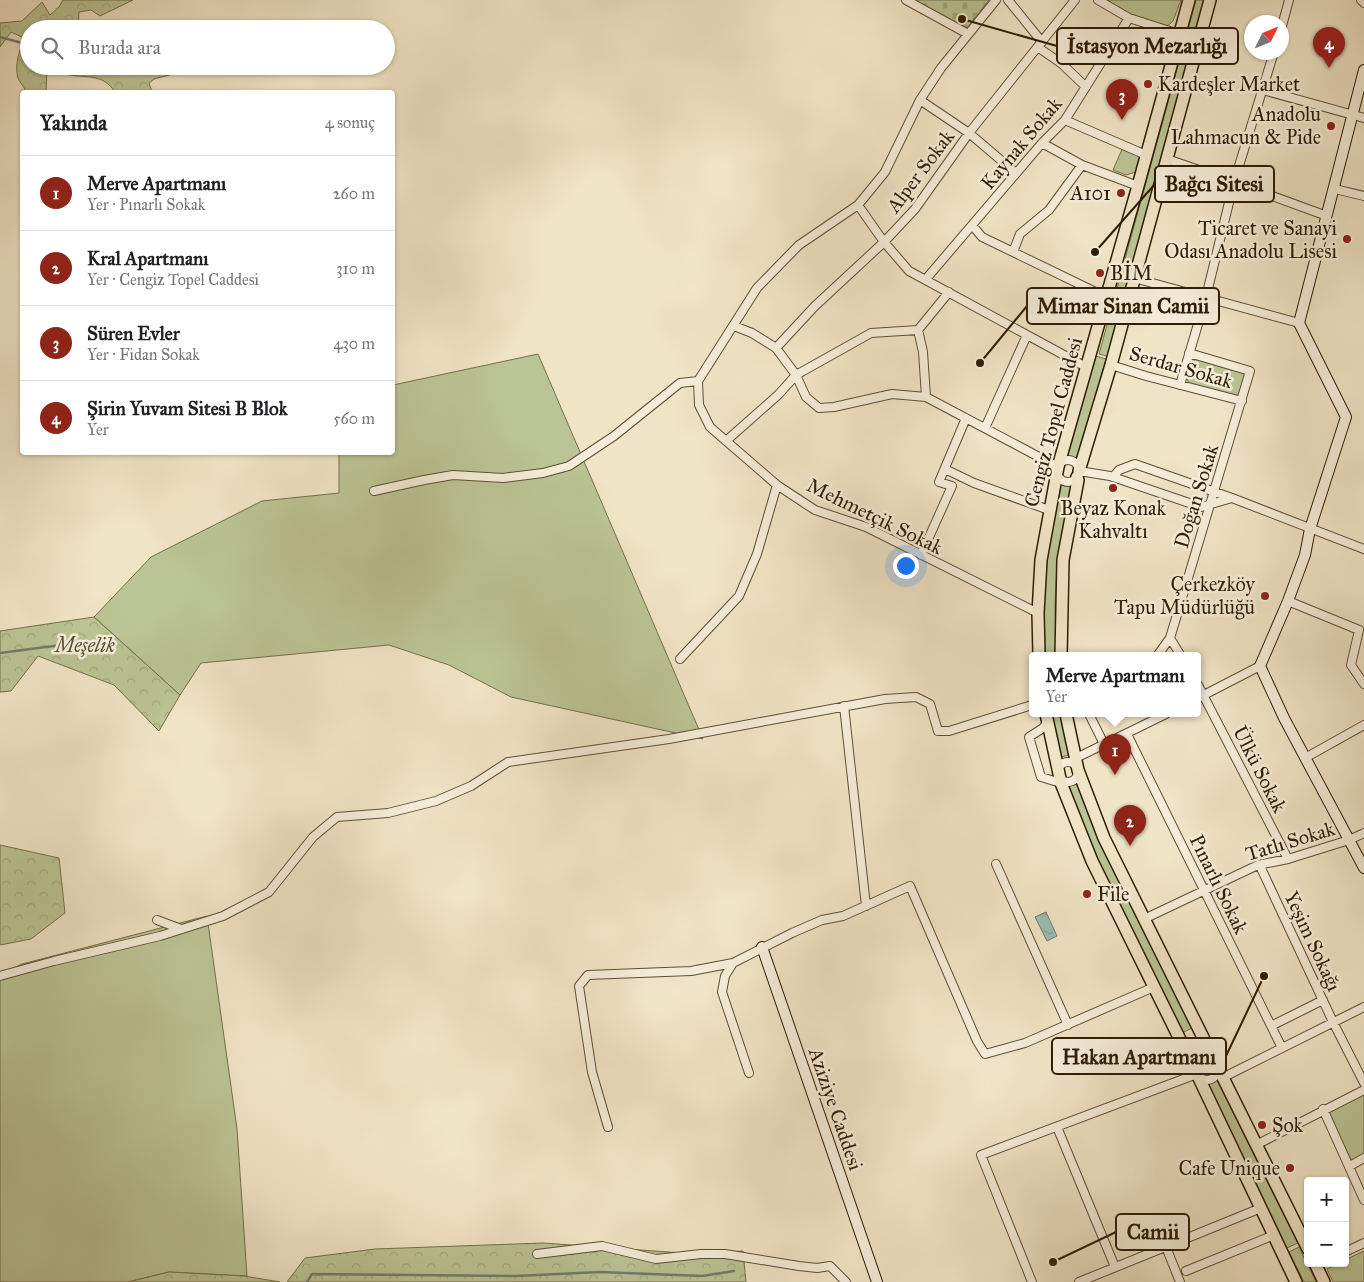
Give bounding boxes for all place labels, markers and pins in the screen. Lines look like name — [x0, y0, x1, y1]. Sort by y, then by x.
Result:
pin: 4 — [1313, 27, 1345, 68]
callout: İstasyon Mezarlığı — [1057, 28, 1238, 64]
place label: Kardeşler Market — [1158, 72, 1300, 96]
marker: Kardeşler Market — [1142, 78, 1154, 90]
pin: 3 — [1106, 79, 1138, 120]
place label: Anadolu Lahmacun & Pide — [1171, 102, 1321, 149]
marker: Anadolu Lahmacun & Pide — [1325, 120, 1337, 132]
callout: Bağcı Sitesi — [1155, 166, 1274, 202]
place label: A101 — [1069, 181, 1111, 205]
marker: A101 — [1115, 187, 1127, 199]
place label: Ticaret ve Sanayi Odası Anadolu Lisesi — [1164, 216, 1338, 263]
marker: Ticaret ve Sanayi Odası Anadolu Lisesi — [1341, 233, 1353, 245]
place label: BİM — [1110, 260, 1152, 285]
marker: BİM — [1094, 267, 1106, 279]
callout: Mimar Sinan Camii — [1027, 288, 1219, 324]
marker: Beyaz Konak Kahvaltı — [1107, 482, 1119, 494]
place label: Beyaz Konak Kahvaltı — [1060, 496, 1166, 543]
place label: Çerkezköy Tapu Müdürlüğü — [1114, 572, 1256, 620]
marker: Çerkezköy Tapu Müdürlüğü — [1259, 590, 1271, 602]
pin: 1 — [1099, 734, 1131, 775]
pin: 2 — [1114, 805, 1146, 846]
place label: File — [1097, 882, 1129, 906]
marker: File — [1081, 888, 1093, 900]
callout: Hakan Apartmanı — [1052, 1038, 1226, 1074]
place label: Şok — [1272, 1113, 1304, 1137]
marker: Şok — [1256, 1119, 1268, 1131]
place label: Cafe Unique — [1179, 1156, 1280, 1181]
marker: Cafe Unique — [1284, 1162, 1296, 1174]
callout: Camii — [1116, 1214, 1189, 1250]

